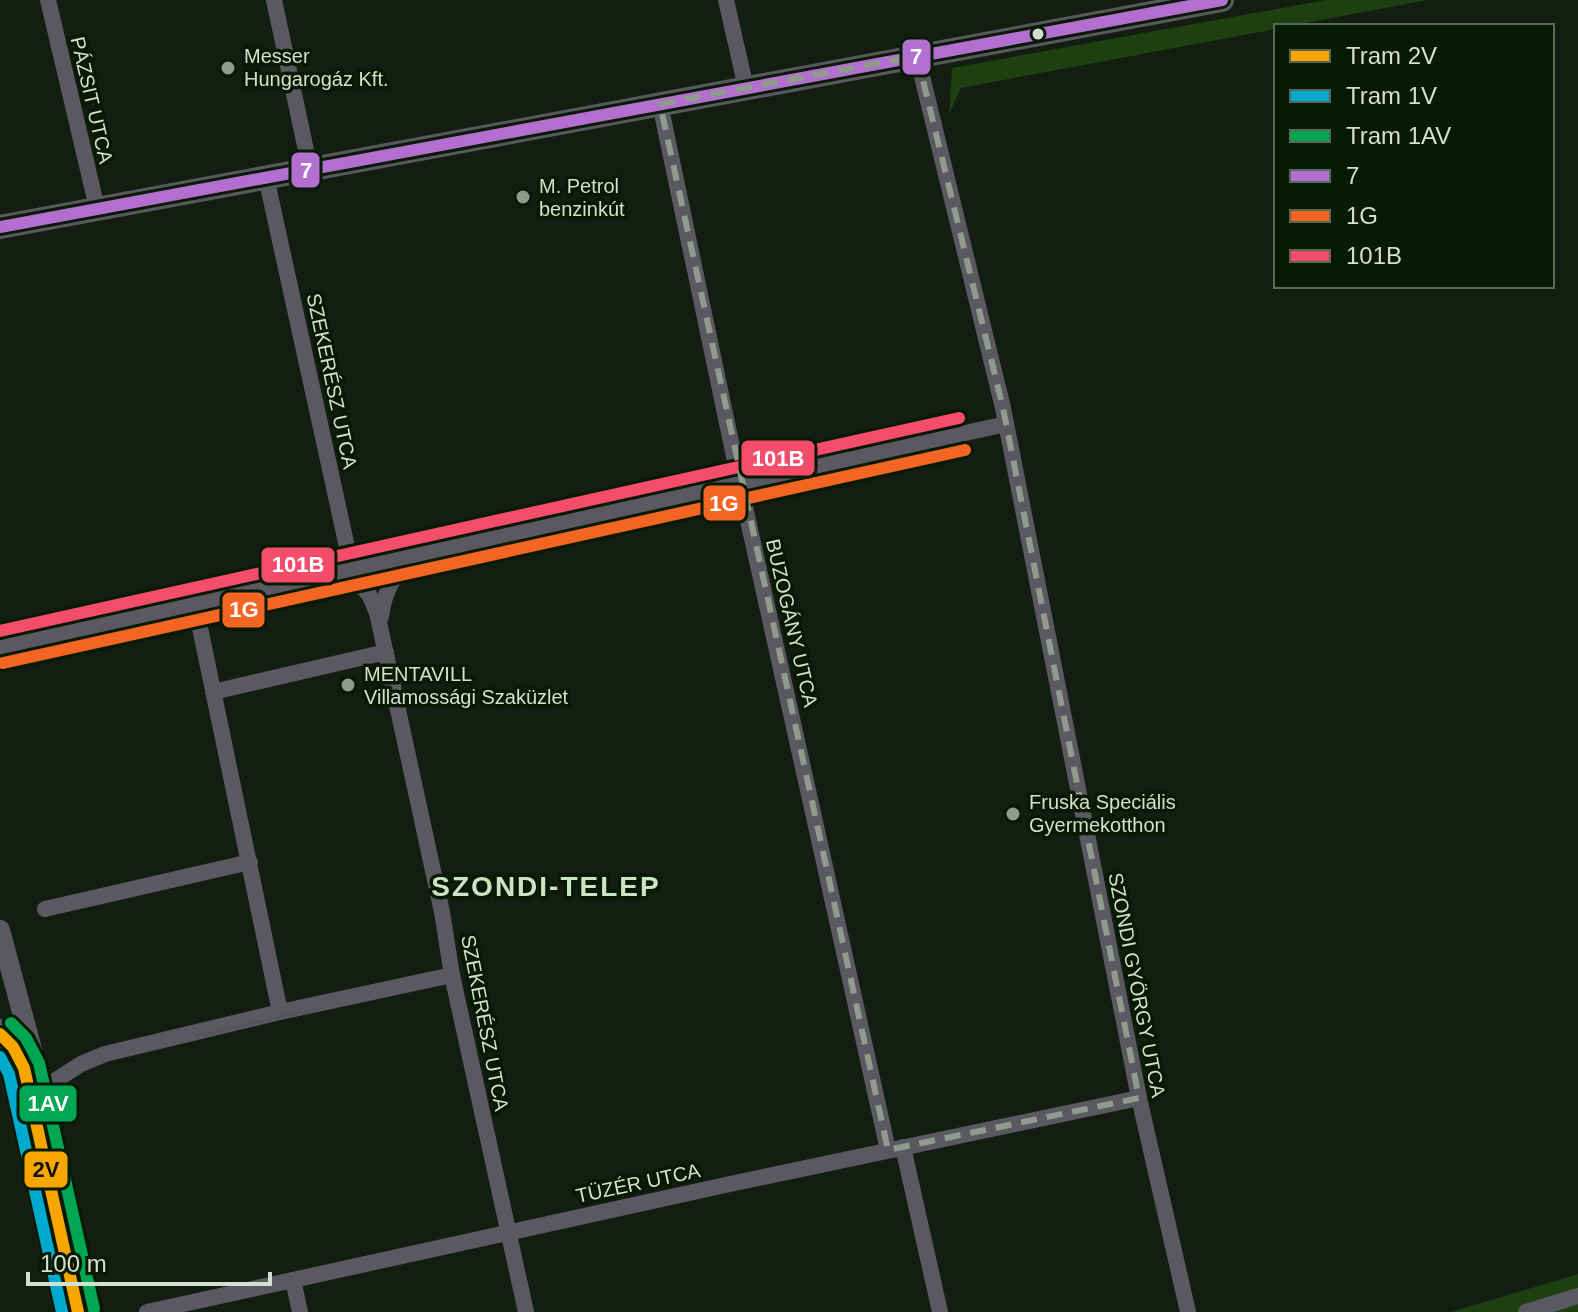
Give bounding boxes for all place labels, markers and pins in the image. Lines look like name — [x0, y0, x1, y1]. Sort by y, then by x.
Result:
unlabelled marker — [1030, 26, 1046, 42]
place label: Messer Hungarogáz Kft. — [244, 45, 389, 90]
marker: Messer Hungarogáz Kft. — [219, 59, 237, 77]
place label: M. Petrol benzinkút — [539, 175, 625, 220]
marker: M. Petrol benzinkút — [514, 188, 532, 206]
place label: MENTAVILL Villamossági Szaküzlet — [364, 663, 569, 708]
marker: MENTAVILL Villamossági Szaküzlet — [339, 676, 357, 694]
place label: Fruska Speciális Gyermekotthon — [1029, 791, 1176, 836]
marker: Fruska Speciális Gyermekotthon — [1004, 805, 1022, 823]

